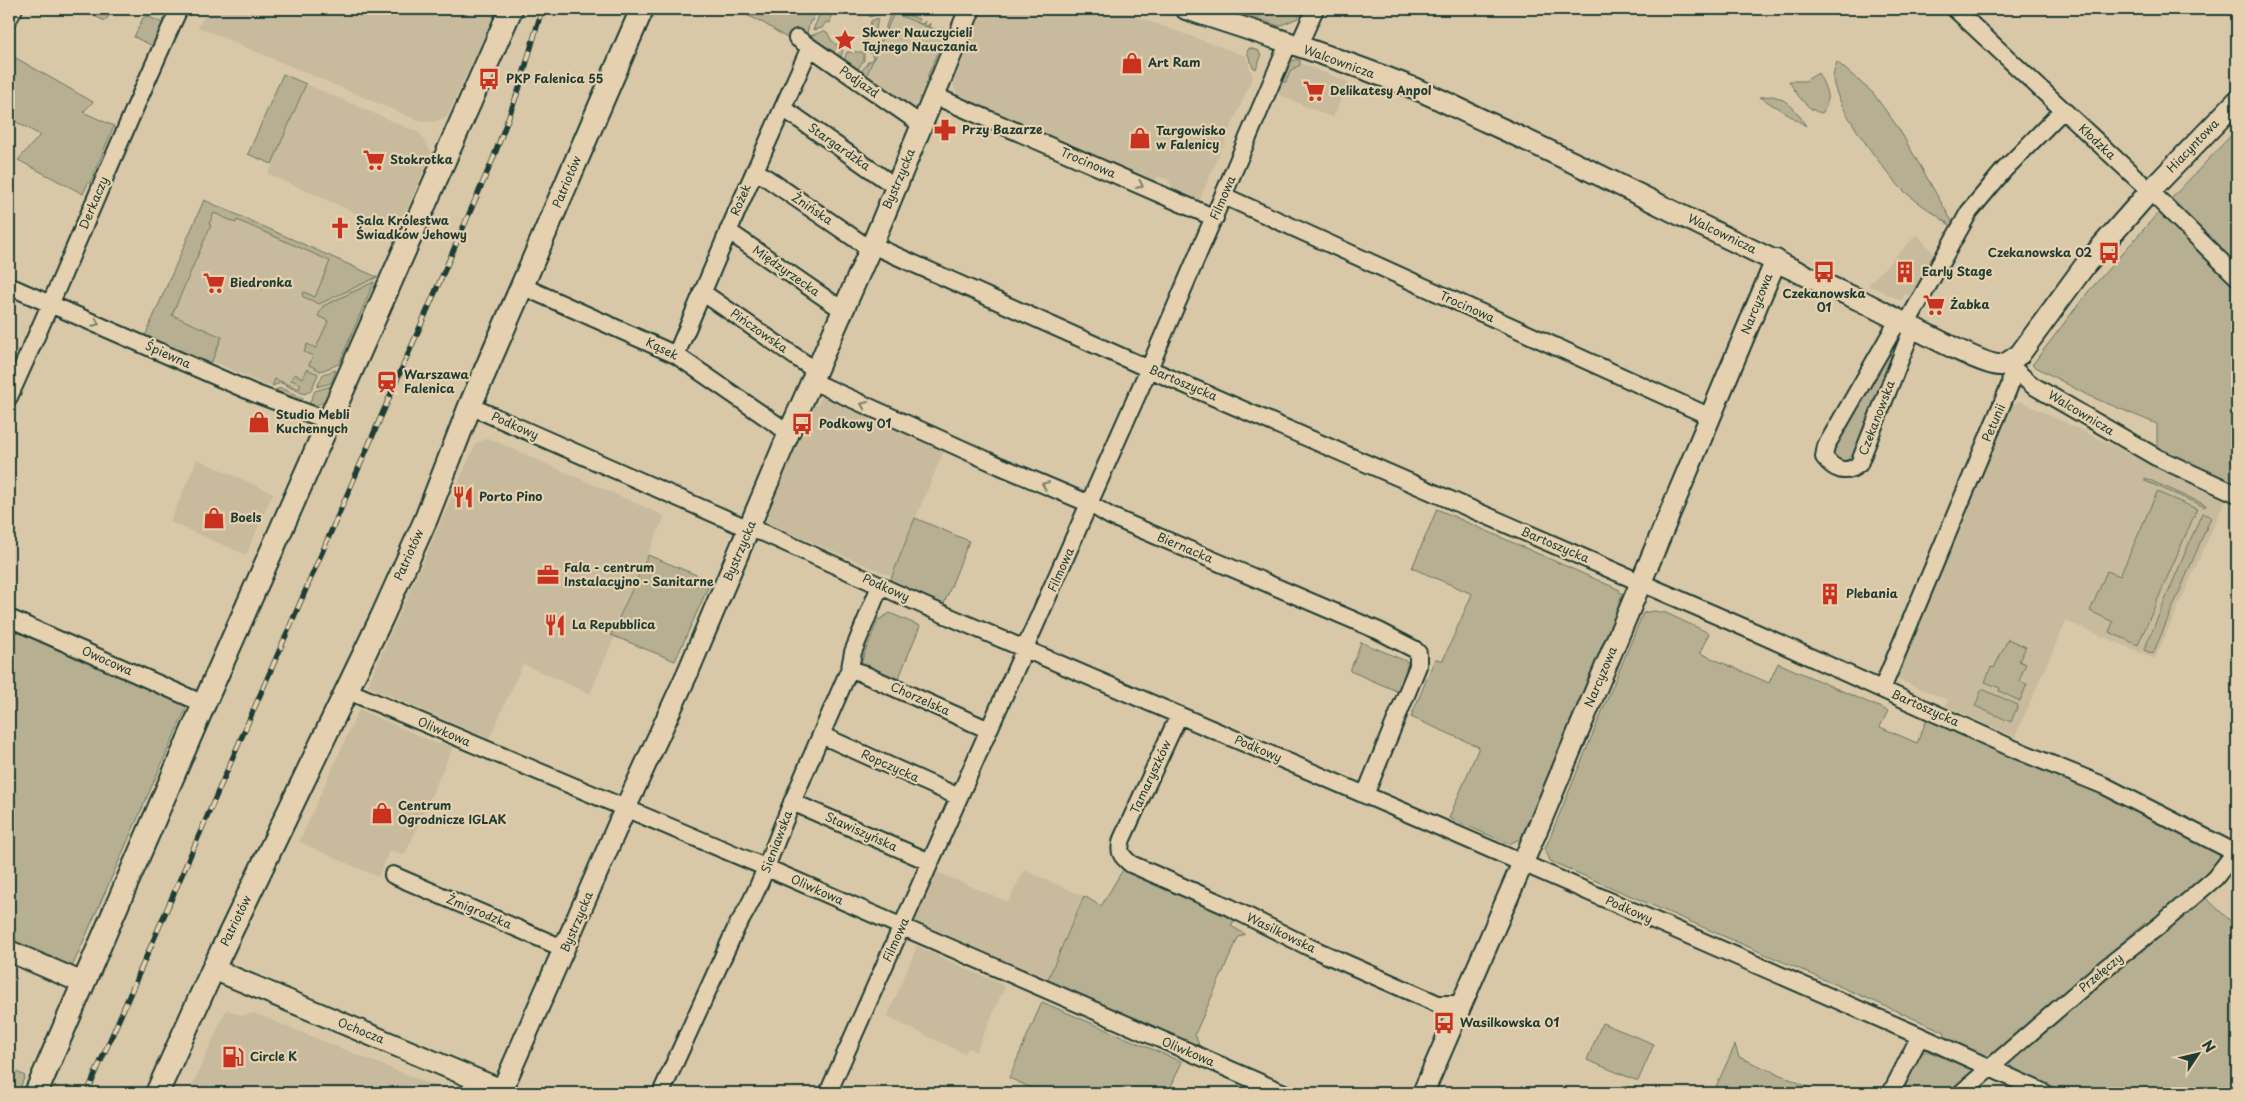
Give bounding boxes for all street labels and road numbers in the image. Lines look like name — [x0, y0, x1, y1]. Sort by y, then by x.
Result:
street label: Walcownicza — [1301, 40, 1378, 82]
street label: Podjazd — [836, 61, 884, 102]
street label: Hiacyntowa — [2162, 114, 2223, 176]
street label: Stargardzka — [805, 118, 875, 175]
street label: Kłodzka — [2075, 119, 2121, 164]
street label: Trocinowa — [1058, 142, 1119, 182]
street label: Bystrzycka — [877, 145, 919, 212]
street label: Patriotów — [547, 152, 585, 210]
street label: Filmowa — [1205, 172, 1240, 223]
street label: Derkaczy — [74, 173, 112, 232]
street label: Rożek — [725, 181, 755, 218]
street label: Żnińska — [788, 188, 837, 229]
street label: Walcownicza — [1685, 209, 1760, 258]
street label: Międzyrzecka — [749, 240, 824, 300]
street label: Narcyzowa — [1736, 270, 1777, 337]
street label: Trocinowa — [1437, 286, 1498, 326]
street label: Pińczowska — [727, 304, 792, 357]
street label: Kąsek — [643, 332, 682, 364]
street label: Śpiewna — [143, 336, 195, 372]
street label: Bartoszycka — [1146, 360, 1221, 405]
street label: Czekanowska — [1854, 377, 1899, 458]
street label: Walcownicza — [2045, 385, 2118, 439]
street label: Petunii — [1977, 401, 2009, 445]
street label: Podkowy — [489, 407, 542, 443]
street label: Bystrzycka — [718, 517, 760, 584]
street label: Bartoszycka — [1518, 522, 1593, 567]
street label: Patriotów — [389, 525, 428, 583]
street label: Biernacka — [1155, 527, 1217, 567]
street label: Filmowa — [1042, 544, 1078, 595]
street label: Podkowy — [860, 569, 913, 605]
street label: Owocowa — [79, 641, 136, 680]
street label: Narcyzowa — [1579, 643, 1621, 710]
street label: Chorzelska — [888, 677, 954, 719]
street label: Bartoszycka — [1889, 684, 1963, 730]
street label: Oliwkowa — [415, 712, 474, 751]
street label: Podkowy — [1232, 730, 1285, 766]
street label: Tamaryszków — [1125, 737, 1175, 816]
street label: Ropczycka — [859, 744, 923, 786]
street label: Sieniawska — [756, 807, 796, 875]
street label: Stawiszyńska — [822, 807, 901, 855]
street label: Oliwkowa — [788, 869, 847, 909]
street label: Bystrzycka — [555, 888, 597, 955]
street label: Żmigrodzka — [444, 889, 515, 933]
street label: Patriotów — [215, 891, 255, 949]
street label: Podkowy — [1603, 891, 1656, 927]
street label: Wasilkowska — [1244, 908, 1320, 957]
street label: Filmowa — [877, 914, 913, 965]
street label: Przełęczy — [2074, 948, 2126, 996]
street label: Ochocza — [335, 1013, 388, 1048]
street label: Oliwkowa — [1159, 1032, 1218, 1071]

